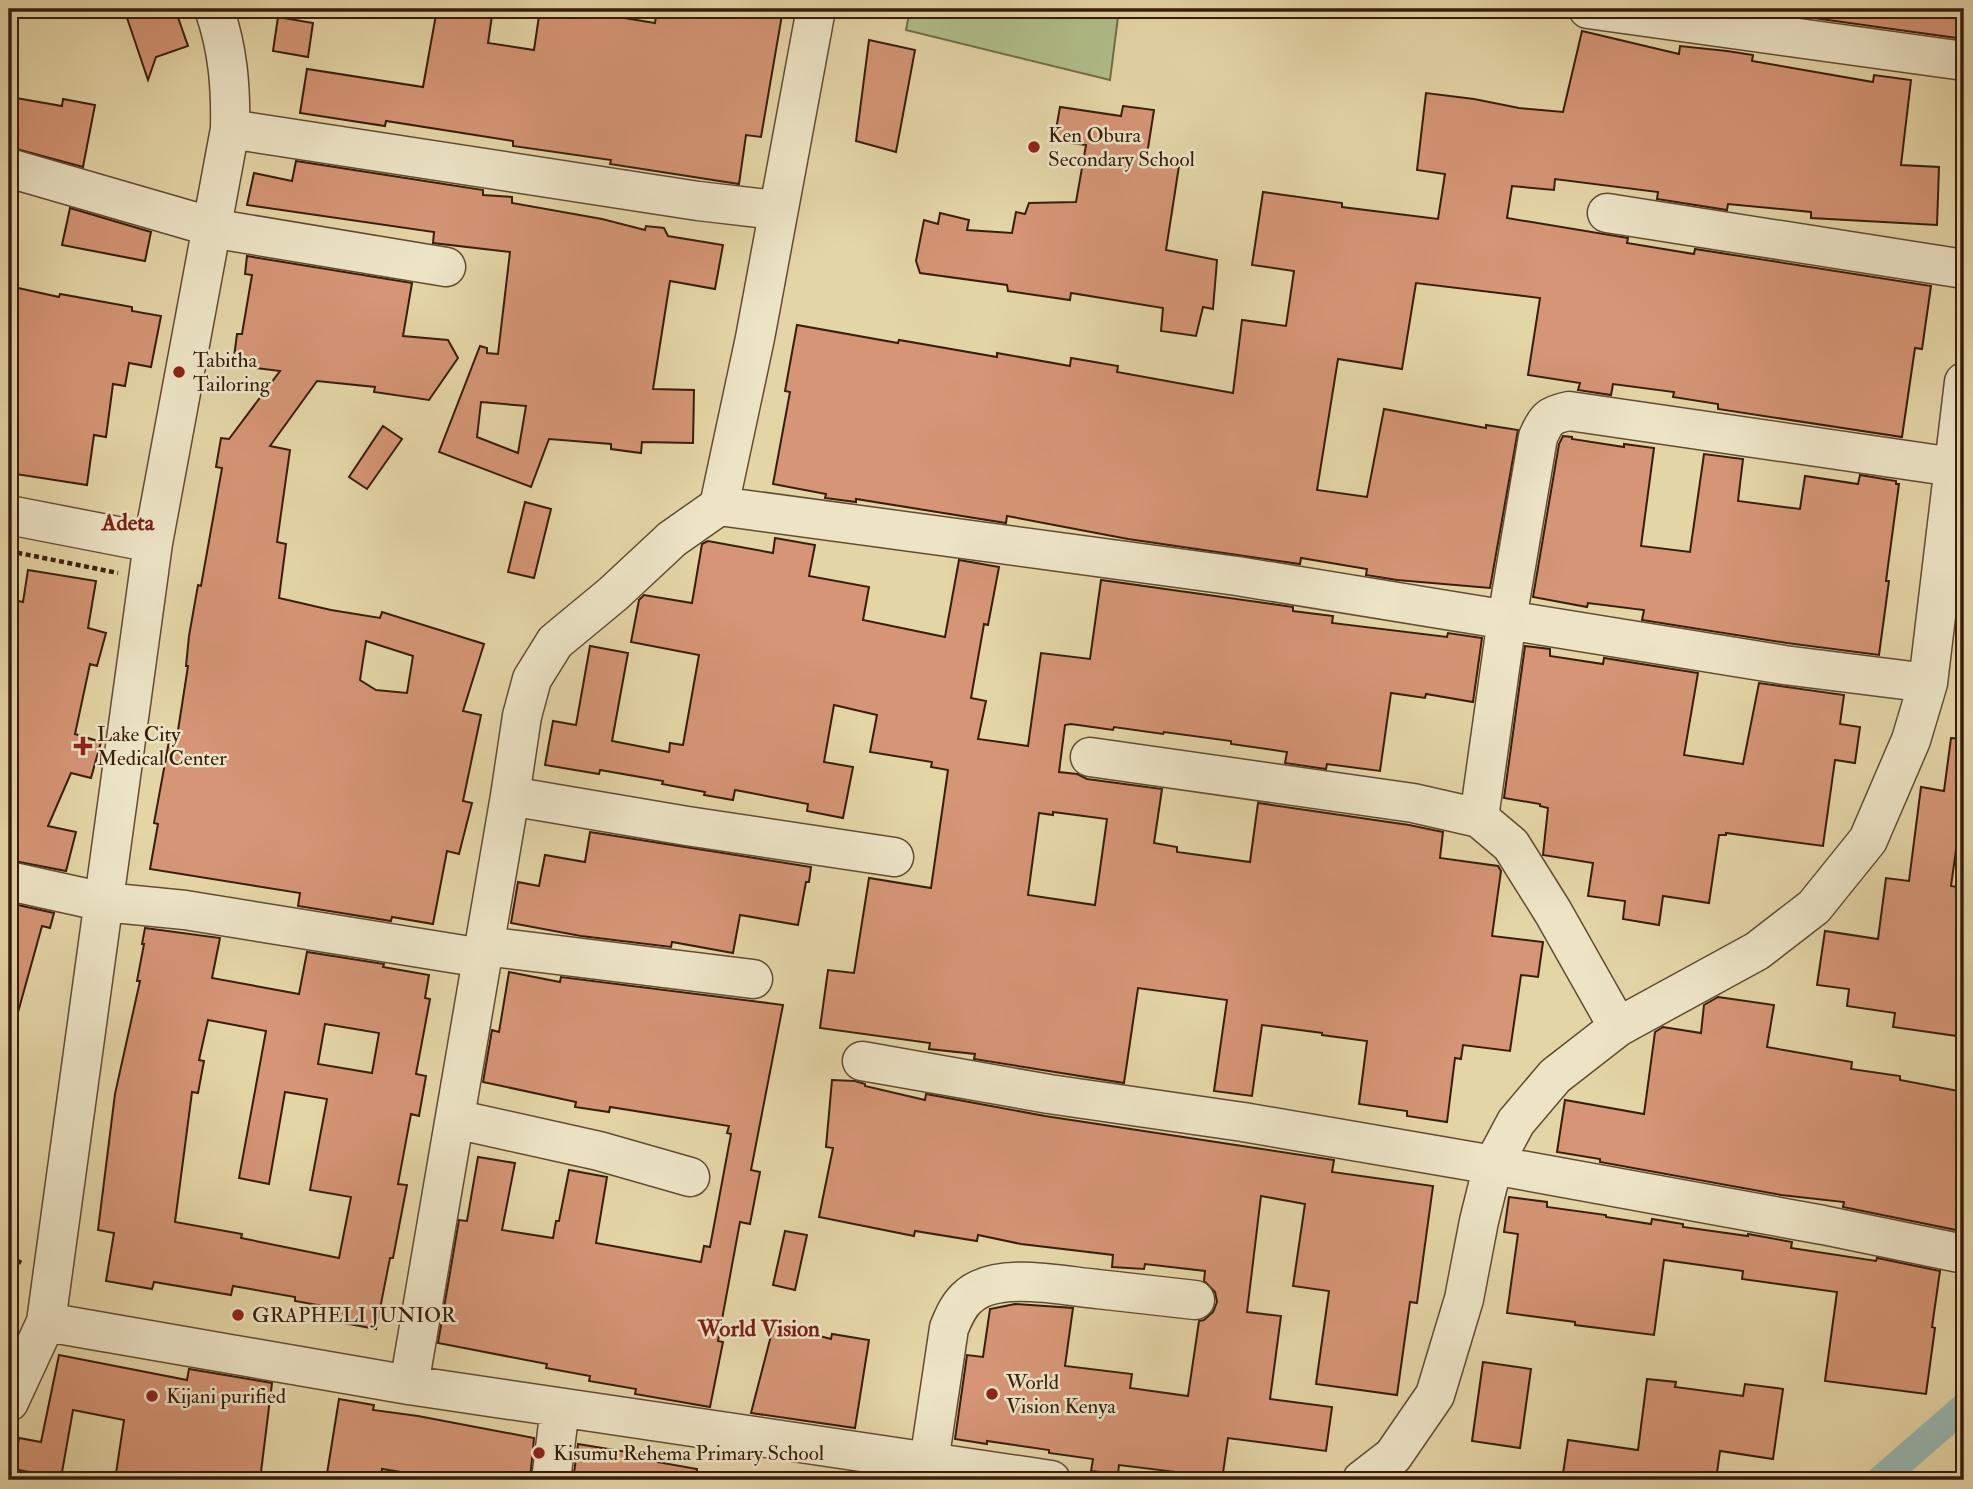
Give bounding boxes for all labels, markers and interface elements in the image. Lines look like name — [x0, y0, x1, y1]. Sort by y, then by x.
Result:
place label: Ken Obura Secondary School — [1048, 122, 1195, 173]
marker: Ken Obura Secondary School — [1026, 139, 1042, 155]
place label: Tabitha Tailoring — [193, 347, 271, 398]
marker: Tabitha Tailoring — [171, 364, 187, 380]
district label: Adeta — [101, 508, 156, 537]
place label: Lake City Medical Center — [97, 721, 227, 772]
marker: Lake City Medical Center — [75, 738, 91, 754]
place label: GRAPHELI JUNIOR — [252, 1302, 457, 1329]
marker: GRAPHELI JUNIOR — [230, 1307, 246, 1323]
district label: World Vision — [697, 1314, 820, 1343]
place label: World Vision Kenya — [1005, 1369, 1116, 1420]
place label: Kijani purified — [166, 1383, 287, 1410]
marker: World Vision Kenya — [984, 1386, 1000, 1402]
marker: Kijani purified — [144, 1388, 160, 1404]
place label: Kisumu Rehema Primary School — [553, 1440, 825, 1467]
marker: Kisumu Rehema Primary School — [531, 1445, 547, 1461]

